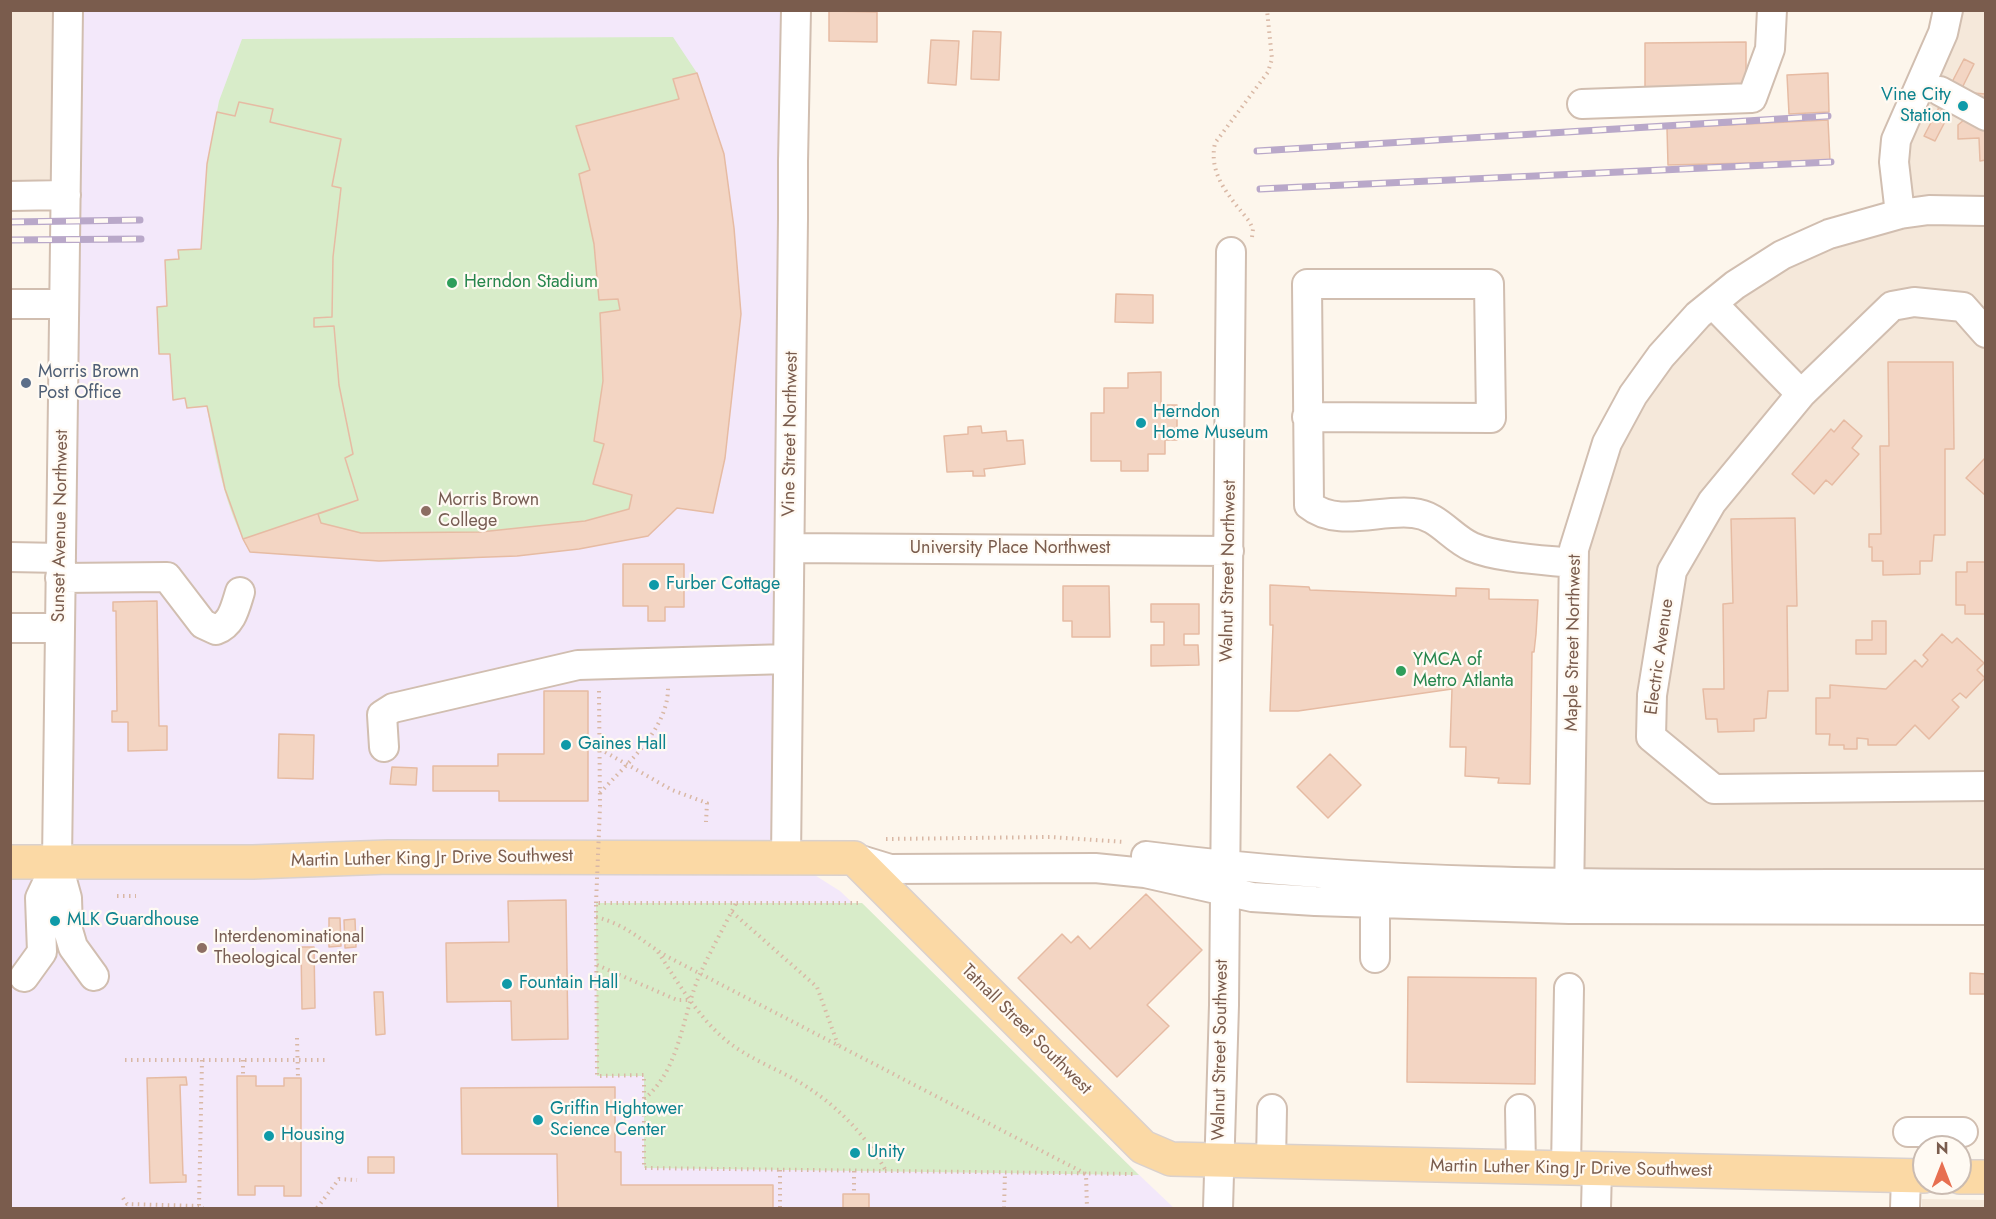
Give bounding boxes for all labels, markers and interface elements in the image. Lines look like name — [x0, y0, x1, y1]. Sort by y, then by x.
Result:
place label: Vine City Station — [1881, 85, 1951, 128]
marker: Vine City Station — [1956, 99, 1970, 113]
place label: Herndon Stadium — [464, 272, 598, 294]
marker: Herndon Stadium — [445, 276, 459, 290]
street label: Vine Street Northwest — [779, 351, 803, 517]
place label: Morris Brown Post Office — [38, 362, 139, 404]
marker: Morris Brown Post Office — [19, 376, 33, 390]
place label: Herndon Home Museum — [1153, 402, 1268, 444]
marker: Herndon Home Museum — [1134, 416, 1148, 430]
street label: Sunset Avenue Northwest — [49, 429, 73, 623]
street label: Walnut Street Northwest — [1217, 480, 1241, 662]
place label: Morris Brown College — [438, 490, 539, 532]
marker: Morris Brown College — [419, 504, 433, 518]
street label: University Place Northwest — [910, 538, 1110, 560]
street label: Maple Street Northwest — [1562, 554, 1586, 732]
place label: Furber Cottage — [666, 574, 780, 596]
marker: Furber Cottage — [647, 578, 661, 592]
street label: Electric Avenue — [1641, 597, 1679, 717]
place label: YMCA of Metro Atlanta — [1413, 650, 1514, 692]
marker: YMCA of Metro Atlanta — [1394, 664, 1408, 678]
place label: Gaines Hall — [578, 734, 666, 756]
marker: Gaines Hall — [559, 738, 573, 752]
street label: Martin Luther King Jr Drive Southwest — [291, 846, 573, 872]
place label: MLK Guardhouse — [67, 910, 199, 932]
marker: MLK Guardhouse — [48, 914, 62, 928]
place label: Interdenominational Theological Center — [214, 927, 364, 970]
marker: Interdenominational Theological Center — [195, 941, 209, 955]
street label: Walnut Street Southwest — [1209, 959, 1233, 1141]
street label: Tatnall Street Southwest — [956, 960, 1096, 1100]
place label: Fountain Hall — [519, 973, 619, 995]
marker: Fountain Hall — [500, 977, 514, 991]
place label: Griffin Hightower Science Center — [550, 1099, 683, 1142]
marker: Griffin Hightower Science Center — [531, 1113, 545, 1127]
place label: Housing — [281, 1125, 345, 1147]
marker: Housing — [262, 1129, 276, 1143]
north arrow — [1912, 1135, 1972, 1195]
text: N — [1936, 1137, 1948, 1160]
place label: Unity — [867, 1142, 905, 1164]
marker: Unity — [848, 1146, 862, 1160]
street label: Martin Luther King Jr Drive Southwest — [1430, 1156, 1712, 1182]

